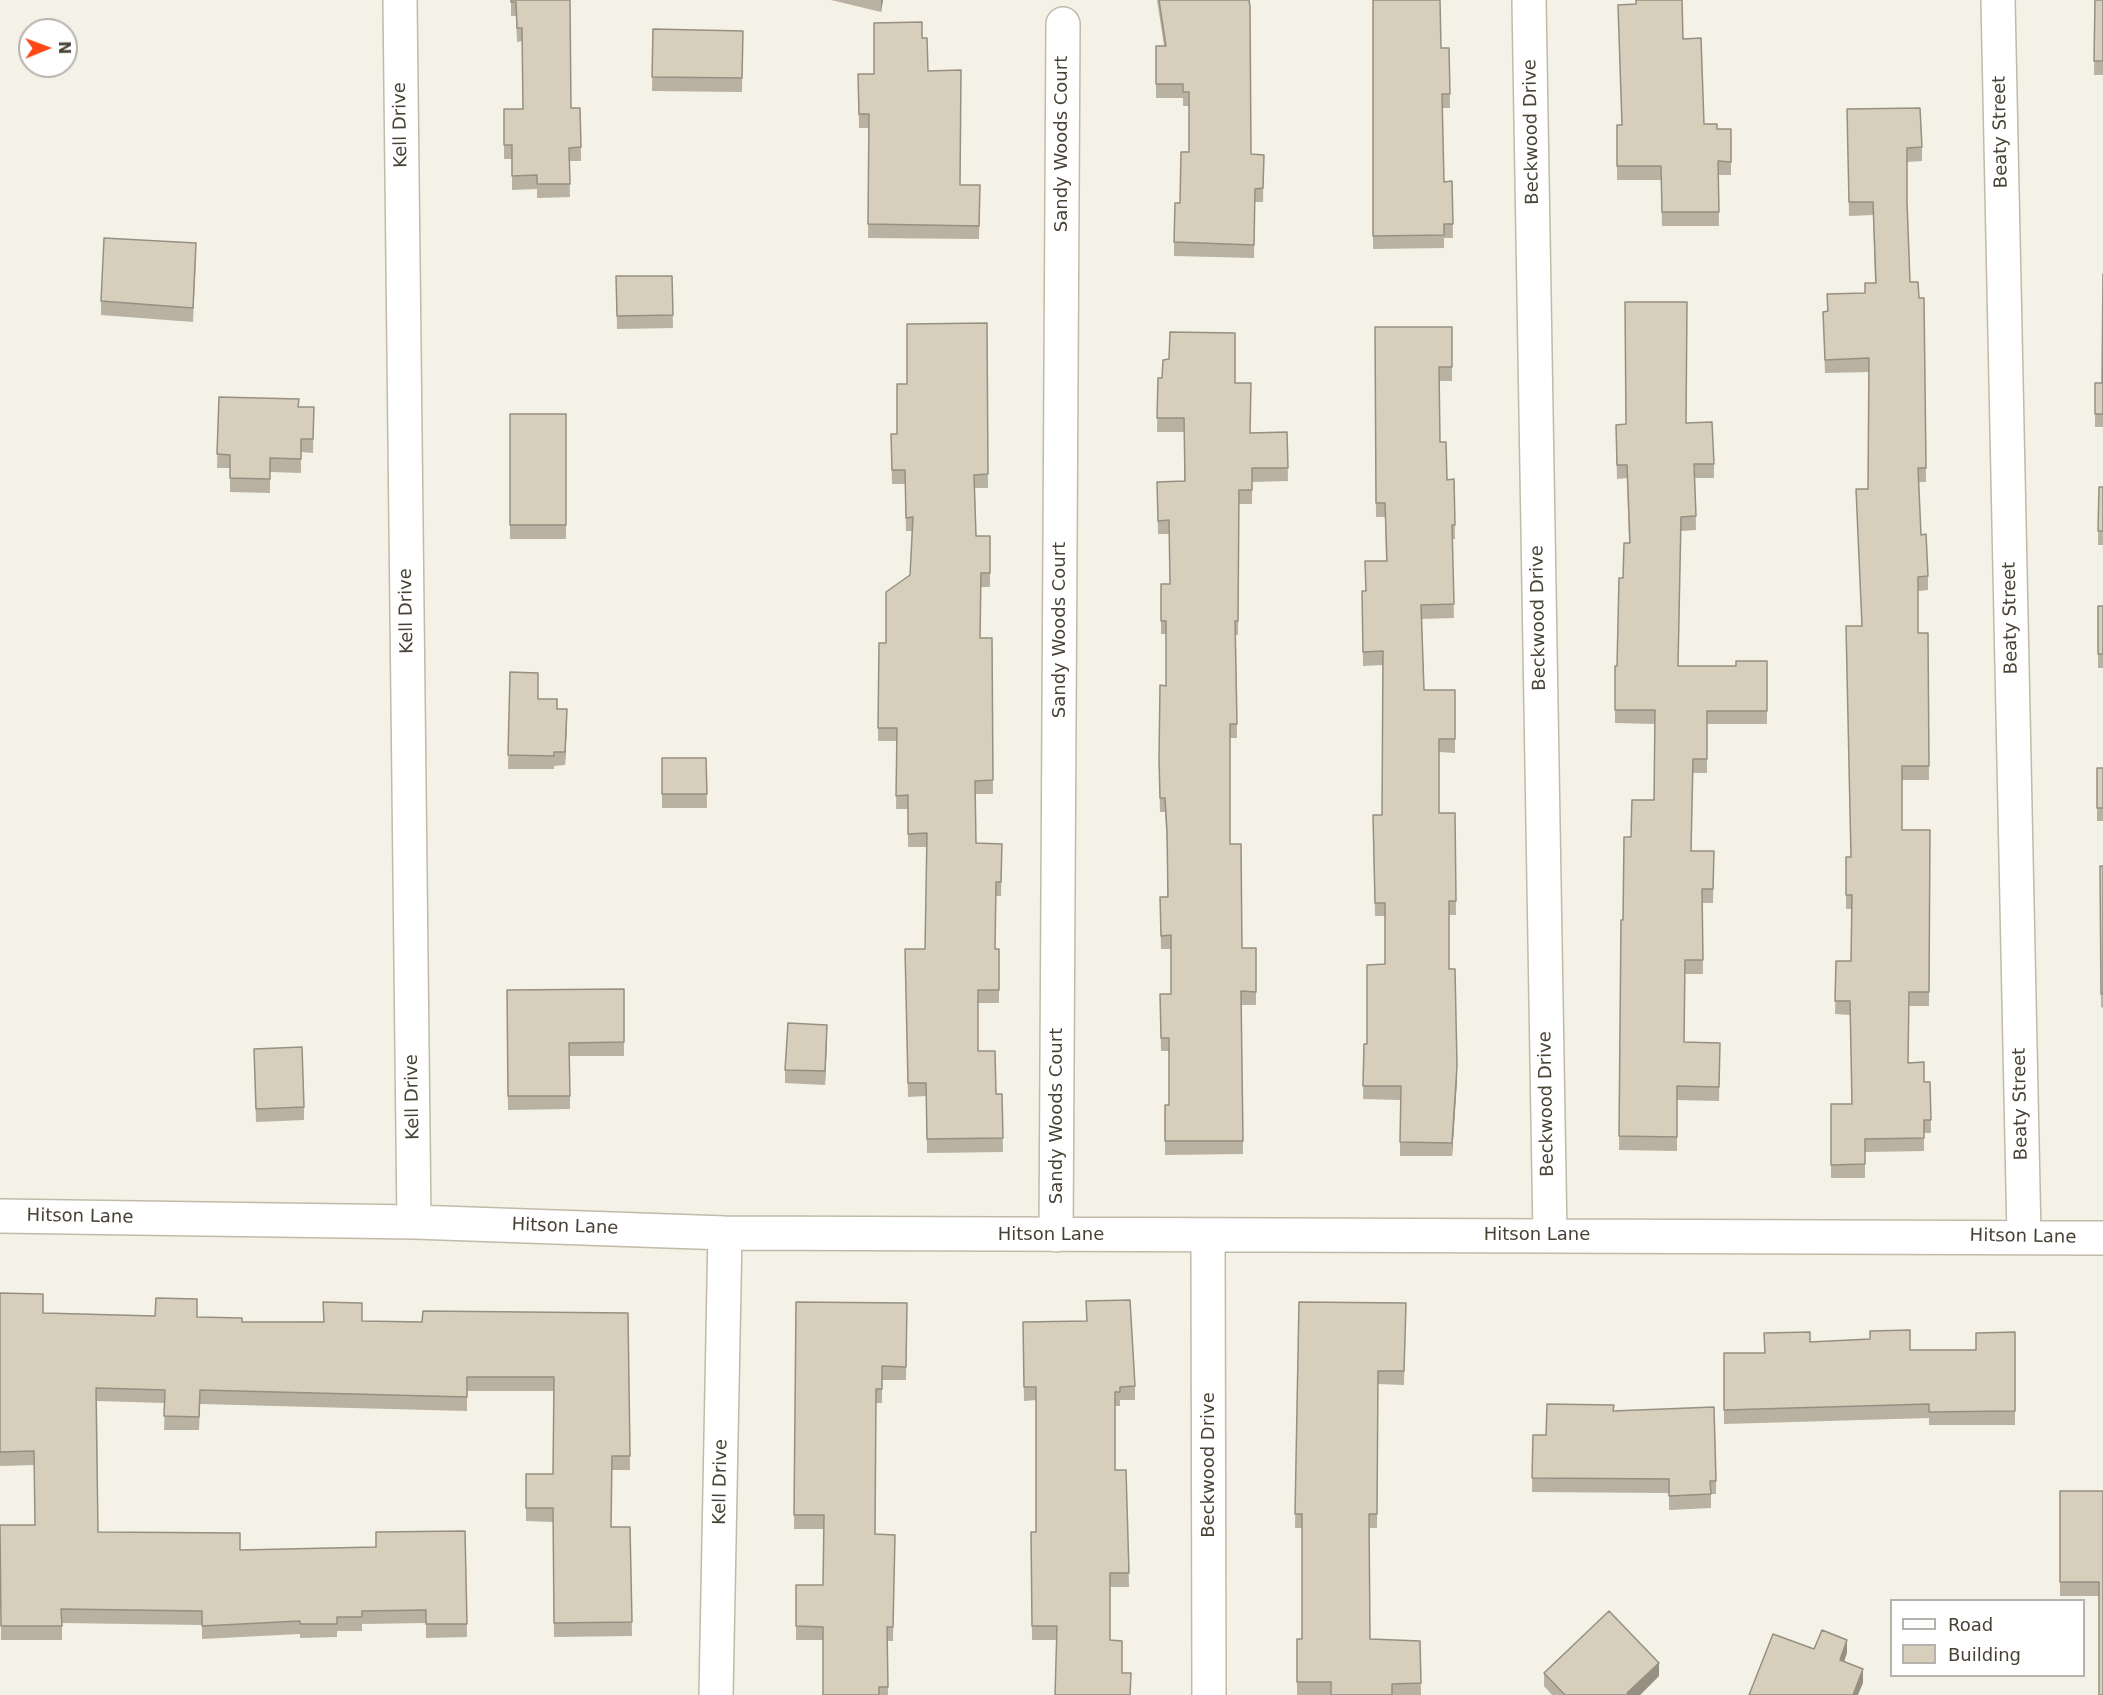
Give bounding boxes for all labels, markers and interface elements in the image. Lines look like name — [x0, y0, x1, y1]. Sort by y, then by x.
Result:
north arrow — [18, 18, 78, 78]
text: N — [55, 41, 74, 55]
street label: Sandy Woods Court — [1051, 56, 1073, 232]
street label: Beckwood Drive — [1520, 59, 1544, 205]
street label: Beaty Street — [1989, 76, 2013, 188]
street label: Kell Drive — [389, 82, 413, 168]
street label: Sandy Woods Court — [1049, 542, 1071, 718]
street label: Beckwood Drive — [1527, 545, 1551, 691]
street label: Beaty Street — [1999, 562, 2023, 674]
street label: Kell Drive — [395, 568, 419, 654]
street label: Sandy Woods Court — [1046, 1028, 1068, 1204]
street label: Beckwood Drive — [1535, 1031, 1559, 1177]
street label: Beaty Street — [2009, 1048, 2033, 1160]
street label: Kell Drive — [401, 1054, 425, 1140]
street label: Hitson Lane — [26, 1205, 134, 1229]
street label: Hitson Lane — [511, 1214, 619, 1240]
street label: Hitson Lane — [998, 1224, 1104, 1246]
street label: Hitson Lane — [1484, 1224, 1590, 1246]
street label: Hitson Lane — [1969, 1225, 2077, 1249]
street label: Beckwood Drive — [1198, 1392, 1220, 1538]
street label: Kell Drive — [709, 1439, 733, 1525]
legend — [1890, 1599, 2085, 1677]
text: Road — [1948, 1614, 1993, 1635]
text: Building — [1948, 1644, 2021, 1665]

